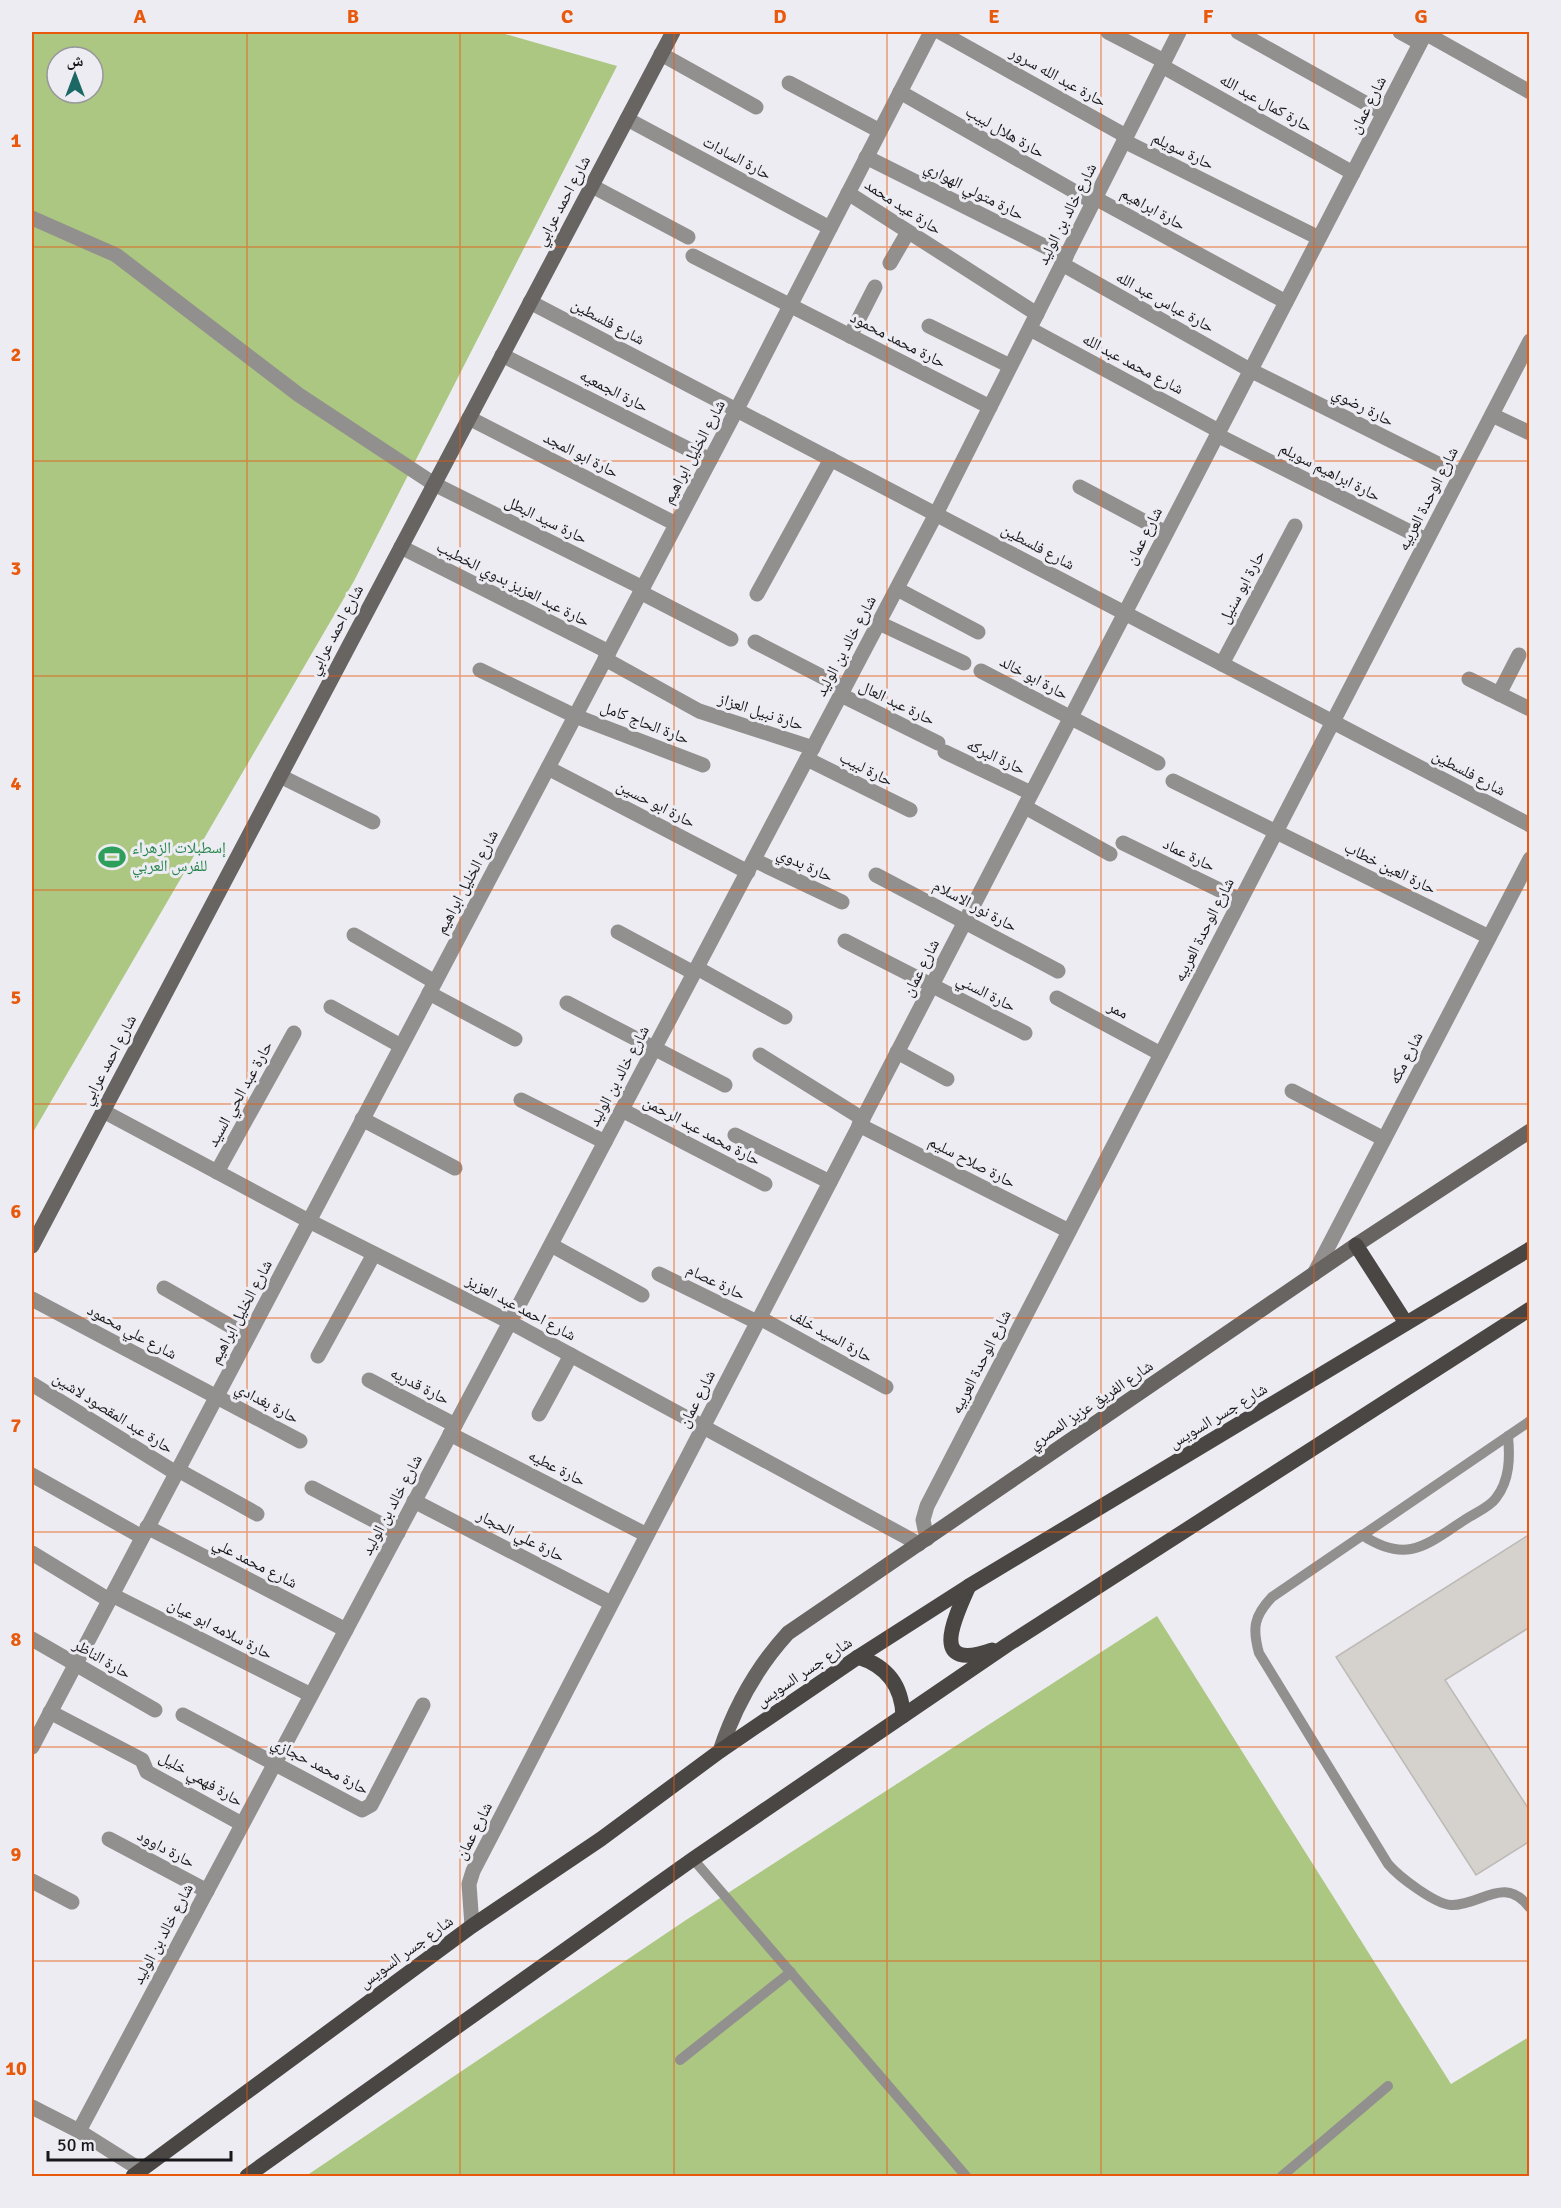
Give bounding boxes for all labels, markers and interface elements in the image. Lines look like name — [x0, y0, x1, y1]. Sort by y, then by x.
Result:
text: A — [134, 4, 147, 29]
text: B — [347, 4, 359, 29]
text: C — [561, 4, 573, 29]
text: D — [773, 4, 787, 29]
text: E — [988, 4, 1000, 29]
text: F — [1203, 4, 1214, 29]
text: G — [1414, 4, 1428, 29]
street label: حارة عبد الله سرور — [1006, 42, 1110, 112]
north arrow — [45, 45, 105, 105]
text: ش — [67, 51, 84, 71]
street label: حارة كمال عبد الله — [1216, 69, 1316, 137]
street label: شارع عمان — [1345, 73, 1391, 137]
street label: حارة هلال لبيب — [962, 101, 1048, 163]
street label: حارة سويلم — [1149, 127, 1217, 175]
text: 1 — [11, 128, 22, 153]
street label: حارة السادات — [699, 132, 775, 184]
street label: شارع احمد عرابي — [531, 152, 597, 251]
street label: حارة متولي الهواري — [920, 157, 1027, 227]
street label: شارع خالد بن الوليد — [1033, 160, 1101, 268]
street label: حارة عيد محمد — [861, 175, 945, 239]
street label: حارة ابراهيم — [1117, 183, 1189, 235]
street label: حارة عباس عبد الله — [1112, 267, 1218, 337]
street label: شارع فلسطين — [568, 294, 648, 350]
street label: حارة محمد محمود — [847, 307, 949, 373]
street label: شارع محمد عبد الله — [1079, 329, 1187, 399]
text: 2 — [11, 342, 21, 367]
street label: حارة الجمعيه — [576, 365, 652, 417]
street label: حارة رضوي — [1328, 383, 1397, 433]
street label: شارع الخليل ابراهيم — [658, 396, 730, 508]
street label: حارة ابو المجد — [540, 428, 622, 482]
street label: حارة ابراهيم سويلم — [1276, 438, 1384, 506]
street label: شارع الوحدة العربيه — [1393, 444, 1463, 554]
street label: حارة سيد البطل — [502, 491, 590, 549]
street label: شارع عمان — [1121, 504, 1167, 568]
street label: شارع فلسطين — [998, 519, 1078, 575]
street label: حارة عبد العزيز بدوي الخطيب — [432, 537, 593, 633]
street label: حارة ابو سنيل — [1214, 547, 1270, 627]
text: 3 — [11, 556, 21, 581]
street label: شارع احمد عرابي — [304, 581, 370, 680]
street label: شارع خالد بن الوليد — [811, 592, 881, 700]
street label: حارة ابو خالد — [996, 652, 1072, 704]
street label: حارة عبد العال — [856, 676, 938, 730]
street label: حارة نبيل العزاز — [715, 689, 806, 735]
street label: حارة الحاج كامل — [598, 697, 692, 749]
street label: حارة البركه — [963, 735, 1029, 779]
street label: شارع فلسطين — [1429, 745, 1509, 801]
street label: حارة لبيب — [836, 747, 896, 791]
text: 4 — [11, 771, 22, 796]
street label: حارة ابو حسين — [613, 776, 699, 832]
street label: شارع الخليل ابراهيم — [431, 826, 503, 938]
street label: حارة عماد — [1160, 834, 1218, 876]
street label: حارة العين خطاب — [1341, 837, 1439, 899]
place label: إسطبلات الزهراء للفرس العربي — [132, 838, 226, 878]
sports icon: إسطبلات الزهراء للفرس العربي — [97, 842, 127, 872]
street label: حارة بدوي — [773, 843, 836, 889]
street label: شارع الوحدة العربيه — [1169, 875, 1239, 985]
street label: حارة نور الاسلام — [930, 876, 1020, 936]
street label: شارع عمان — [898, 936, 944, 1000]
street label: حارة السني — [952, 970, 1019, 1018]
text: 5 — [11, 985, 21, 1010]
street label: ممر — [1103, 996, 1132, 1024]
street label: شارع احمد عرابي — [77, 1011, 143, 1110]
street label: شارع خالد بن الوليد — [584, 1022, 654, 1130]
street label: شارع مكه — [1384, 1029, 1428, 1087]
street label: حارة عبد الحي السيد — [203, 1038, 279, 1151]
street label: حارة محمد عبد الرحمن — [640, 1092, 764, 1170]
street label: حارة صلاح سليم — [925, 1131, 1019, 1193]
text: 6 — [11, 1199, 22, 1224]
street label: شارع الخليل ابراهيم — [205, 1256, 277, 1368]
street label: حارة عصام — [683, 1259, 749, 1305]
street label: شارع احمد عبد العزيز — [462, 1270, 579, 1345]
street label: شارع علي محمود — [83, 1300, 180, 1366]
street label: حارة السيد خلف — [786, 1305, 876, 1367]
street label: شارع الوحدة العربيه — [946, 1307, 1016, 1417]
street label: شارع الفريق عزيز المصري — [1025, 1356, 1158, 1456]
street label: حارة قدريه — [387, 1363, 453, 1409]
street label: شارع عمان — [674, 1367, 720, 1431]
street label: حارة عبد المقصود لاشين — [49, 1368, 177, 1458]
street label: حارة بغدادي — [231, 1378, 302, 1430]
street label: شارع جسر السويس — [1165, 1379, 1271, 1453]
text: 7 — [11, 1413, 22, 1438]
street label: حارة عطيه — [525, 1445, 589, 1491]
street label: شارع خالد بن الوليد — [357, 1451, 427, 1559]
street label: حارة علي الحجار — [472, 1505, 568, 1568]
street label: شارع محمد علي — [208, 1533, 301, 1595]
street label: حارة سلامه ابو عيان — [164, 1594, 276, 1664]
text: 8 — [11, 1627, 22, 1652]
street label: شارع جسر السويس — [752, 1632, 856, 1712]
street label: حارة الناظر — [69, 1634, 134, 1684]
street label: حارة محمد حجازي — [267, 1733, 372, 1801]
street label: حارة فهمي خليل — [154, 1747, 247, 1813]
street label: شارع عمان — [451, 1799, 497, 1863]
street label: حارة داوود — [134, 1826, 198, 1872]
text: 9 — [11, 1842, 22, 1867]
street label: شارع خالد بن الوليد — [128, 1880, 198, 1988]
street label: شارع جسر السويس — [355, 1911, 457, 1993]
text: 10 — [5, 2056, 27, 2081]
scale bar — [48, 2124, 231, 2162]
text: 50 m — [57, 2134, 95, 2156]

